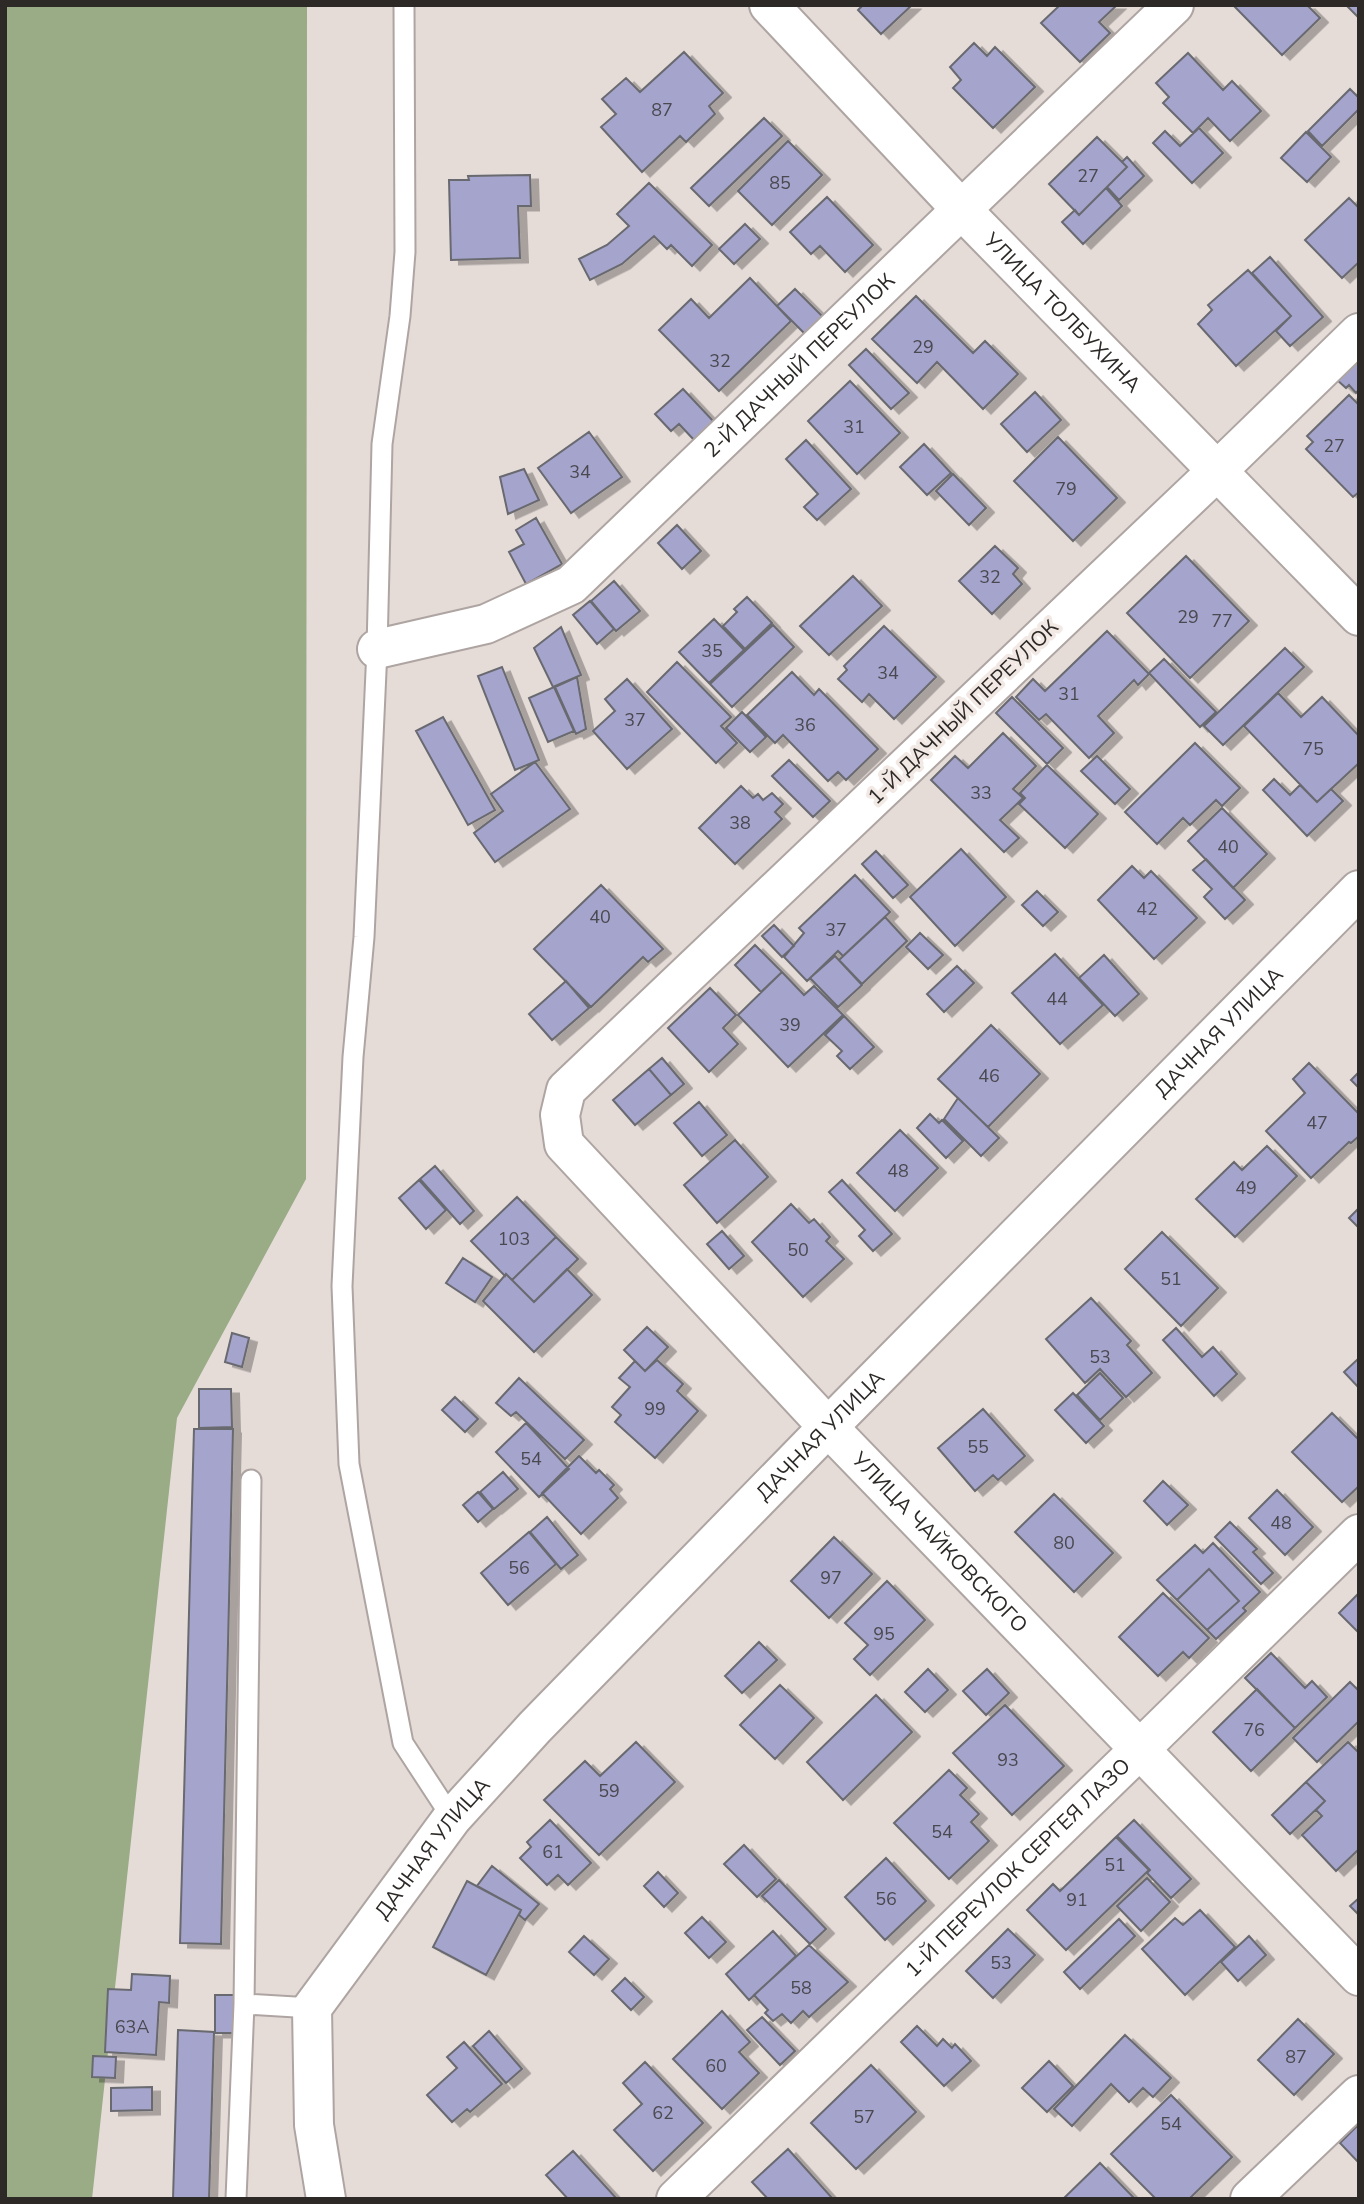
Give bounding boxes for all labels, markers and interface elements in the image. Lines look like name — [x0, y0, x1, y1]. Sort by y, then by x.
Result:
house number: 87 — [651, 98, 673, 122]
house number: 27 — [1077, 164, 1099, 188]
house number: 85 — [769, 171, 791, 195]
street label: УЛИЦА ТОЛБУХИНА — [977, 226, 1147, 399]
street label: 2-Й ДАЧНЫЙ ПЕРЕУЛОК — [698, 267, 901, 464]
house number: 29 — [912, 335, 934, 359]
house number: 32 — [709, 349, 731, 373]
house number: 31 — [843, 415, 865, 439]
house number: 27 — [1323, 434, 1345, 458]
house number: 34 — [569, 460, 591, 484]
house number: 79 — [1055, 477, 1077, 501]
house number: 32 — [979, 565, 1001, 589]
house number: 29 — [1177, 605, 1199, 629]
house number: 77 — [1211, 609, 1233, 633]
street label: 1-Й ДАЧНЫЙ ПЕРЕУЛОК — [862, 613, 1065, 811]
house number: 35 — [701, 639, 723, 663]
house number: 34 — [877, 661, 899, 685]
house number: 31 — [1058, 682, 1080, 706]
house number: 37 — [624, 708, 646, 732]
house number: 36 — [794, 713, 816, 737]
house number: 75 — [1302, 737, 1324, 761]
house number: 33 — [970, 781, 992, 805]
house number: 38 — [729, 811, 751, 835]
house number: 40 — [1217, 835, 1239, 859]
house number: 42 — [1136, 897, 1158, 921]
house number: 40 — [589, 905, 611, 929]
house number: 37 — [825, 918, 847, 942]
street label: ДАЧНАЯ УЛИЦА — [1148, 961, 1289, 1103]
house number: 44 — [1046, 987, 1068, 1011]
house number: 39 — [779, 1013, 801, 1037]
house number: 46 — [978, 1064, 1000, 1088]
house number: 47 — [1306, 1111, 1328, 1135]
house number: 48 — [887, 1159, 909, 1183]
house number: 49 — [1235, 1176, 1257, 1200]
house number: 103 — [498, 1227, 530, 1251]
house number: 50 — [787, 1238, 809, 1262]
house number: 51 — [1160, 1267, 1182, 1291]
house number: 53 — [1089, 1345, 1111, 1369]
street label: ДАЧНАЯ УЛИЦА — [750, 1364, 890, 1507]
house number: 99 — [644, 1397, 666, 1421]
house number: 55 — [967, 1435, 989, 1459]
street label: УЛИЦА ЧАЙКОВСКОГО — [845, 1445, 1034, 1639]
house number: 54 — [520, 1447, 542, 1471]
house number: 48 — [1270, 1511, 1292, 1535]
house number: 80 — [1053, 1531, 1075, 1555]
house number: 56 — [508, 1556, 530, 1580]
house number: 97 — [820, 1566, 842, 1590]
house number: 95 — [873, 1622, 895, 1646]
house number: 76 — [1243, 1718, 1265, 1742]
house number: 93 — [997, 1748, 1019, 1772]
street label: 1-Й ПЕРЕУЛОК СЕРГЕЯ ЛАЗО — [899, 1752, 1136, 1983]
street label: ДАЧНАЯ УЛИЦА — [368, 1771, 496, 1925]
house number: 59 — [598, 1779, 620, 1803]
house number: 54 — [931, 1820, 953, 1844]
house number: 61 — [542, 1840, 564, 1864]
house number: 51 — [1104, 1853, 1126, 1877]
house number: 56 — [875, 1887, 897, 1911]
house number: 91 — [1066, 1888, 1088, 1912]
house number: 53 — [990, 1951, 1012, 1975]
house number: 58 — [790, 1976, 812, 2000]
house number: 63А — [115, 2015, 149, 2039]
house number: 87 — [1285, 2045, 1307, 2069]
house number: 60 — [705, 2054, 727, 2078]
house number: 62 — [652, 2101, 674, 2125]
house number: 57 — [853, 2105, 875, 2129]
house number: 54 — [1160, 2112, 1182, 2136]

